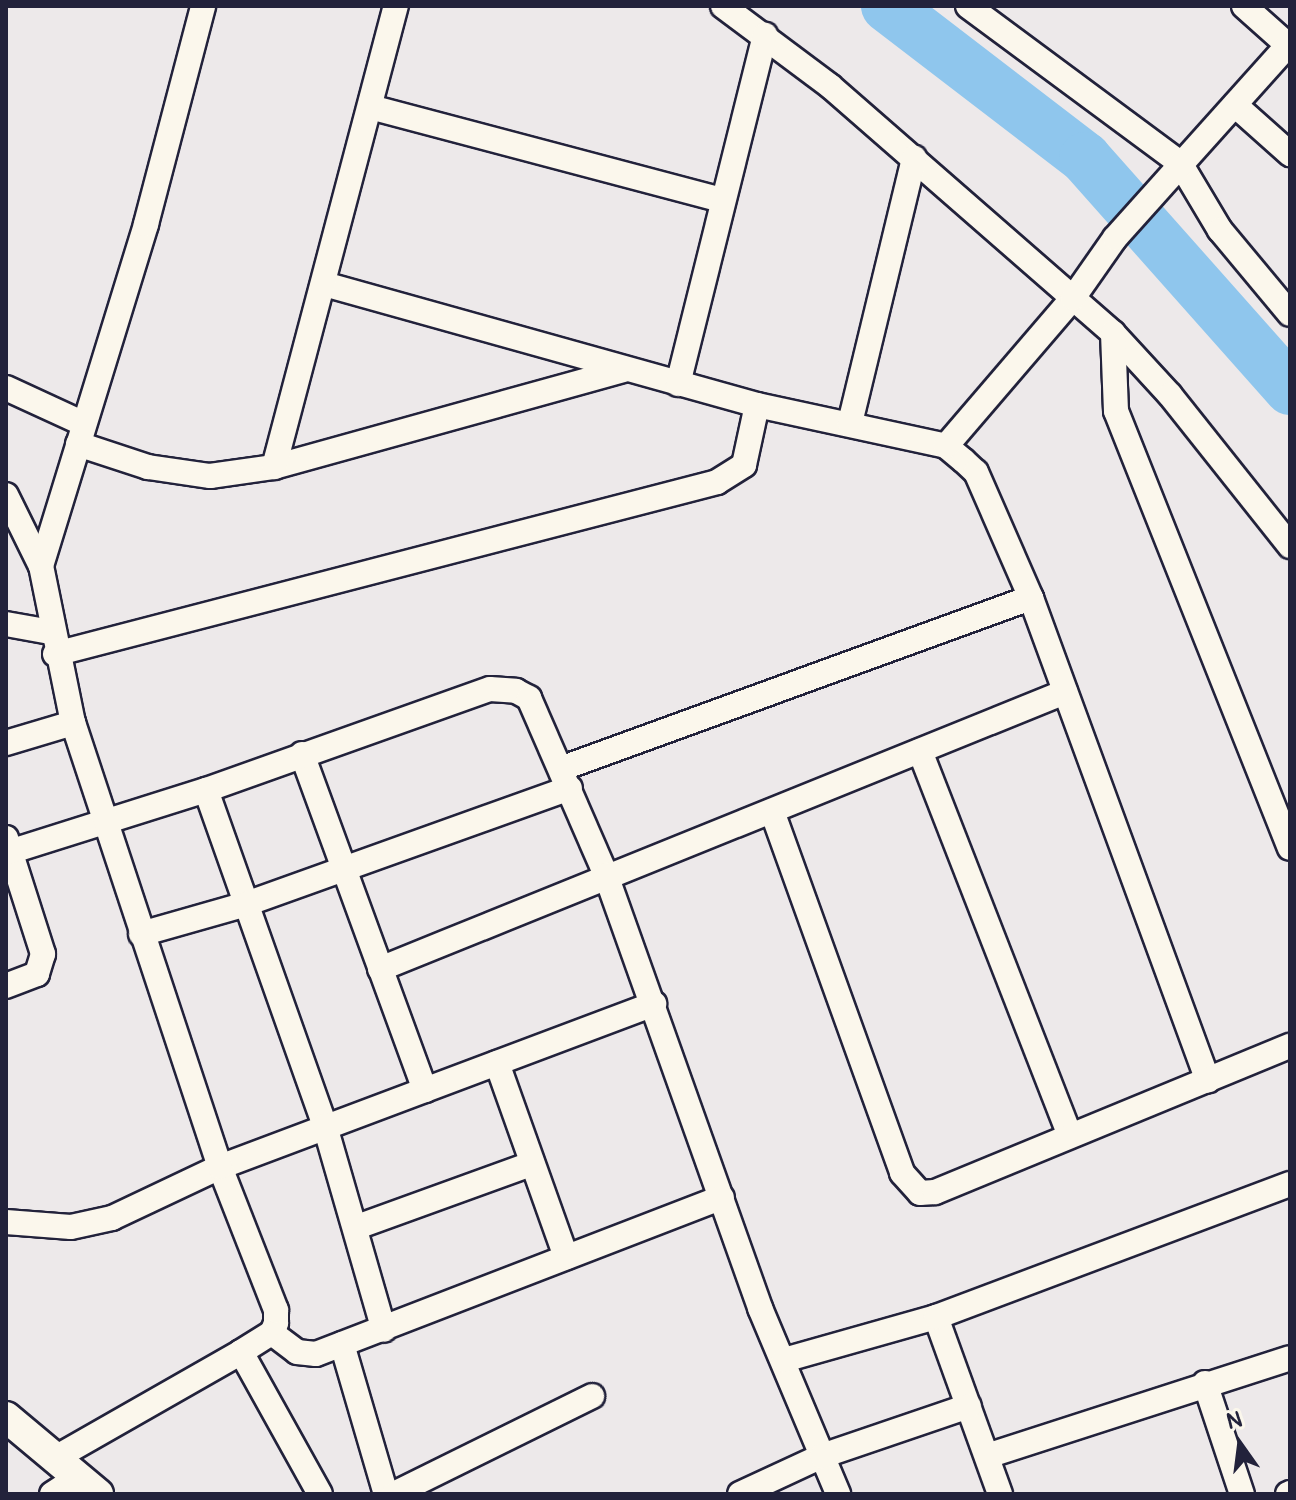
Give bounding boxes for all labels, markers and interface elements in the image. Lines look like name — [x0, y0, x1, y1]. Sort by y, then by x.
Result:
north arrow — [1200, 1404, 1280, 1484]
text: N — [1224, 1405, 1245, 1436]

